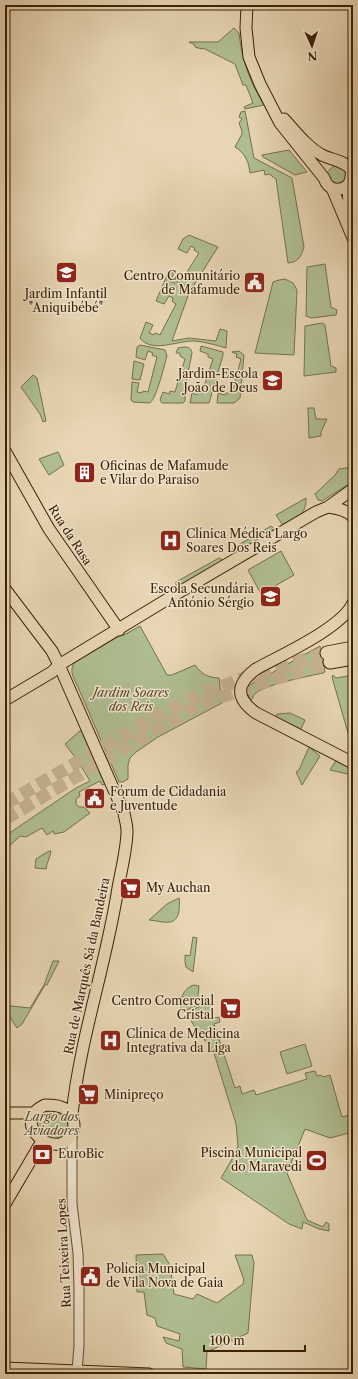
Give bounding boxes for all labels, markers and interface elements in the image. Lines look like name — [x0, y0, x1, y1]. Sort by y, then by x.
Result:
north arrow — [292, 26, 332, 66]
text: N — [307, 49, 318, 63]
school or university icon: Jardim Infantil "Aniquibébé" — [53, 260, 79, 286]
place label: Centro Comunitário de Mafamude — [124, 268, 240, 297]
public building icon: Centro Comunitário de Mafamude — [242, 270, 268, 296]
place label: Jardim Infantil "Aniquibébé" — [23, 286, 108, 315]
place label: Jardim-Escola João de Deus — [176, 366, 259, 395]
school or university icon: Jardim-Escola João de Deus — [260, 368, 286, 394]
place label: Oficinas de Mafamude e Vilar do Paraiso — [100, 458, 229, 487]
building icon: Oficinas de Mafamude e Vilar do Paraiso — [71, 460, 97, 486]
street label: Rua da Rasa — [45, 502, 96, 568]
place label: Clínica Médica Largo Soares Dos Reis — [186, 526, 307, 555]
hospital icon: Clínica Médica Largo Soares Dos Reis — [157, 528, 183, 554]
place label: Escola Secundária António Sérgio — [150, 581, 255, 610]
school or university icon: Escola Secundária António Sérgio — [257, 583, 283, 609]
park label: Jardim Soares dos Reis — [89, 685, 170, 714]
place label: Fórum de Cidadania e Juventude — [110, 784, 227, 813]
public building icon: Fórum de Cidadania e Juventude — [81, 786, 107, 812]
supermarket icon: My Auchan — [117, 875, 143, 901]
street label: Rua de Marquês Sá da Bandeira — [60, 876, 113, 1056]
place label: My Auchan — [146, 880, 211, 895]
place label: Centro Comercial Cristal — [112, 993, 214, 1022]
supermarket icon: Centro Comercial Cristal — [217, 995, 243, 1021]
place label: Clínica de Medicina Integrativa da Liga — [126, 1026, 241, 1055]
hospital icon: Clínica de Medicina Integrativa da Liga — [98, 1028, 124, 1054]
supermarket icon: Minipreço — [76, 1082, 102, 1108]
place label: Minipreço — [104, 1087, 164, 1102]
park label: Largo dos Aviadores — [23, 1109, 80, 1138]
bank icon: EuroBic — [30, 1141, 56, 1167]
place label: Piscina Municipal do Maravedi — [201, 1145, 302, 1174]
place label: EuroBic — [58, 1146, 104, 1161]
sports icon: Piscina Municipal do Maravedi — [304, 1147, 330, 1173]
street label: Rua Teixeira Lopes — [53, 1198, 74, 1308]
place label: Polícia Municipal de Vila Nova de Gaia — [106, 1261, 224, 1290]
public building icon: Polícia Municipal de Vila Nova de Gaia — [78, 1263, 104, 1289]
scale bar — [204, 1327, 305, 1353]
text: 100 m — [210, 1333, 245, 1348]

